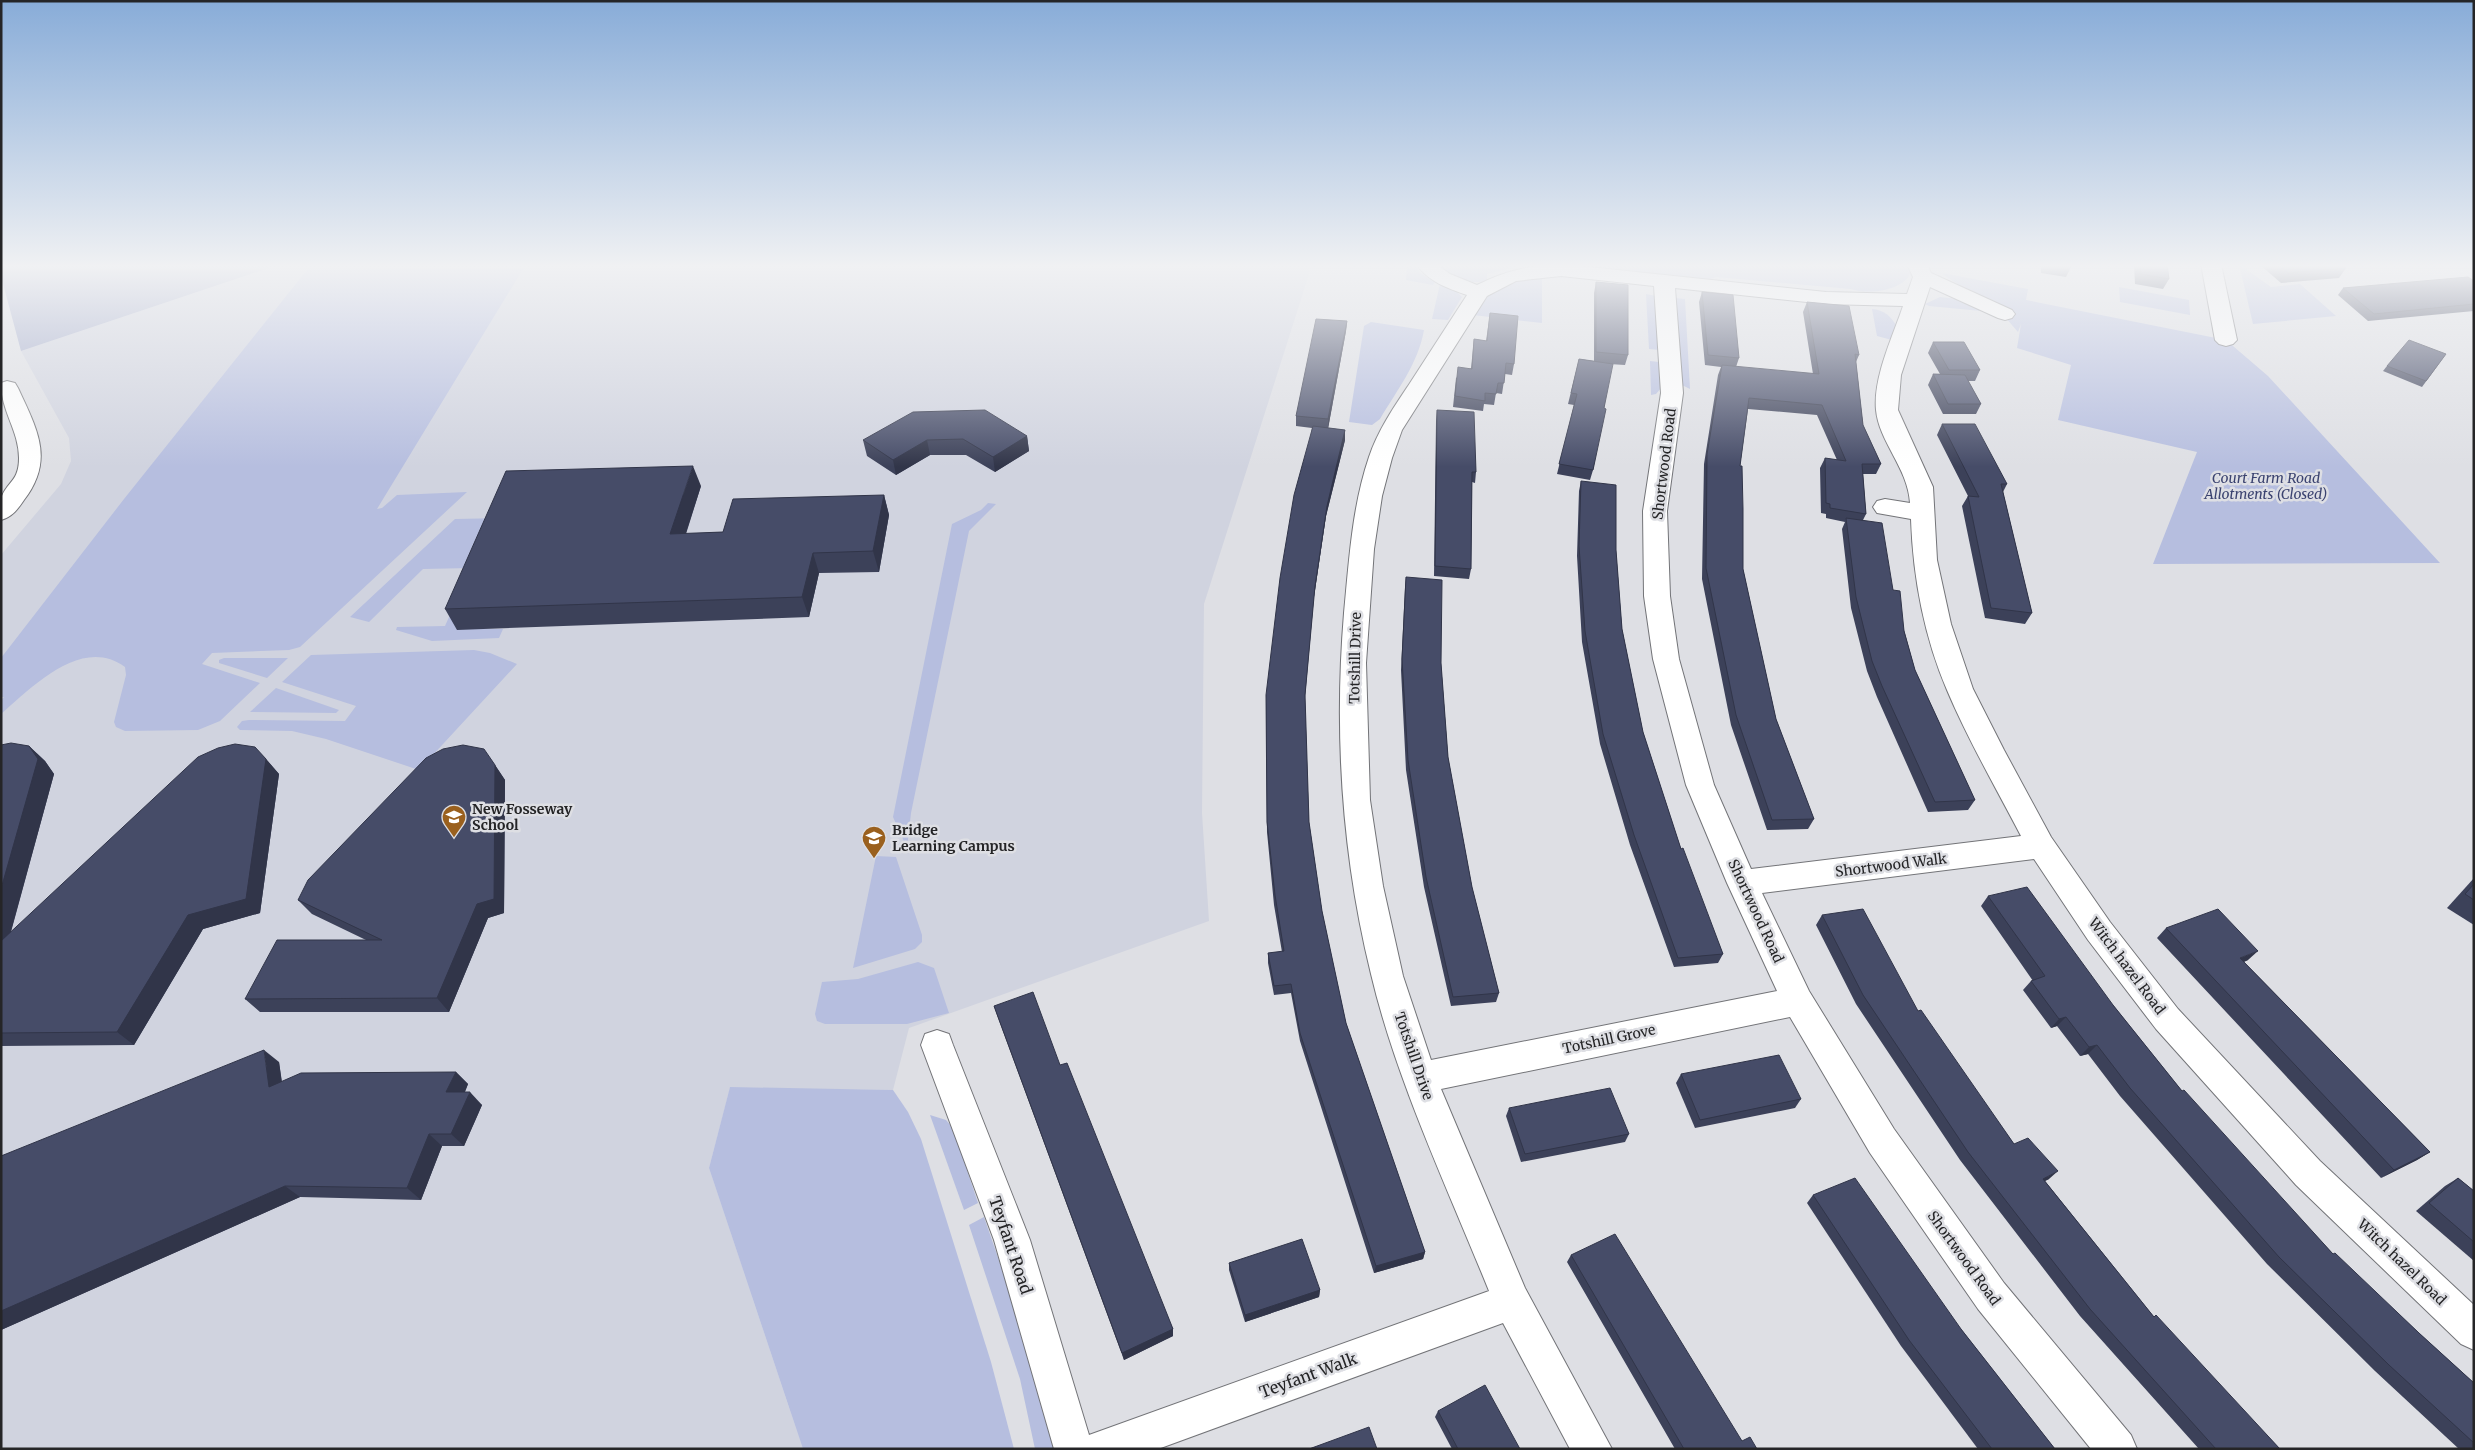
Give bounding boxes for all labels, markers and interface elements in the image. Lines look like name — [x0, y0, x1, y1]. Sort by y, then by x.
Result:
street label: Shortwood Road — [1648, 407, 1680, 521]
park label: Court Farm Road Allotments (Closed) — [2203, 469, 2328, 503]
street label: Totshill Drive — [1345, 612, 1365, 704]
place label: New Fosseway School — [472, 800, 573, 834]
school or university icon: New Fosseway School — [441, 804, 467, 838]
place label: Bridge Learning Campus — [892, 821, 1015, 855]
school or university icon: Bridge Learning Campus — [861, 825, 887, 859]
street label: Shortwood Walk — [1834, 849, 1948, 881]
street label: Shortwood Road — [1724, 856, 1788, 966]
street label: Witch hazel Road — [2084, 913, 2169, 1018]
street label: Totshill Drive — [1391, 1010, 1437, 1102]
street label: Totshill Grove — [1561, 1020, 1657, 1058]
street label: Teyfant Road — [985, 1193, 1037, 1297]
street label: Shortwood Road — [1924, 1207, 2005, 1309]
street label: Witch hazel Road — [2353, 1214, 2450, 1309]
street label: Teyfant Walk — [1256, 1348, 1360, 1402]

